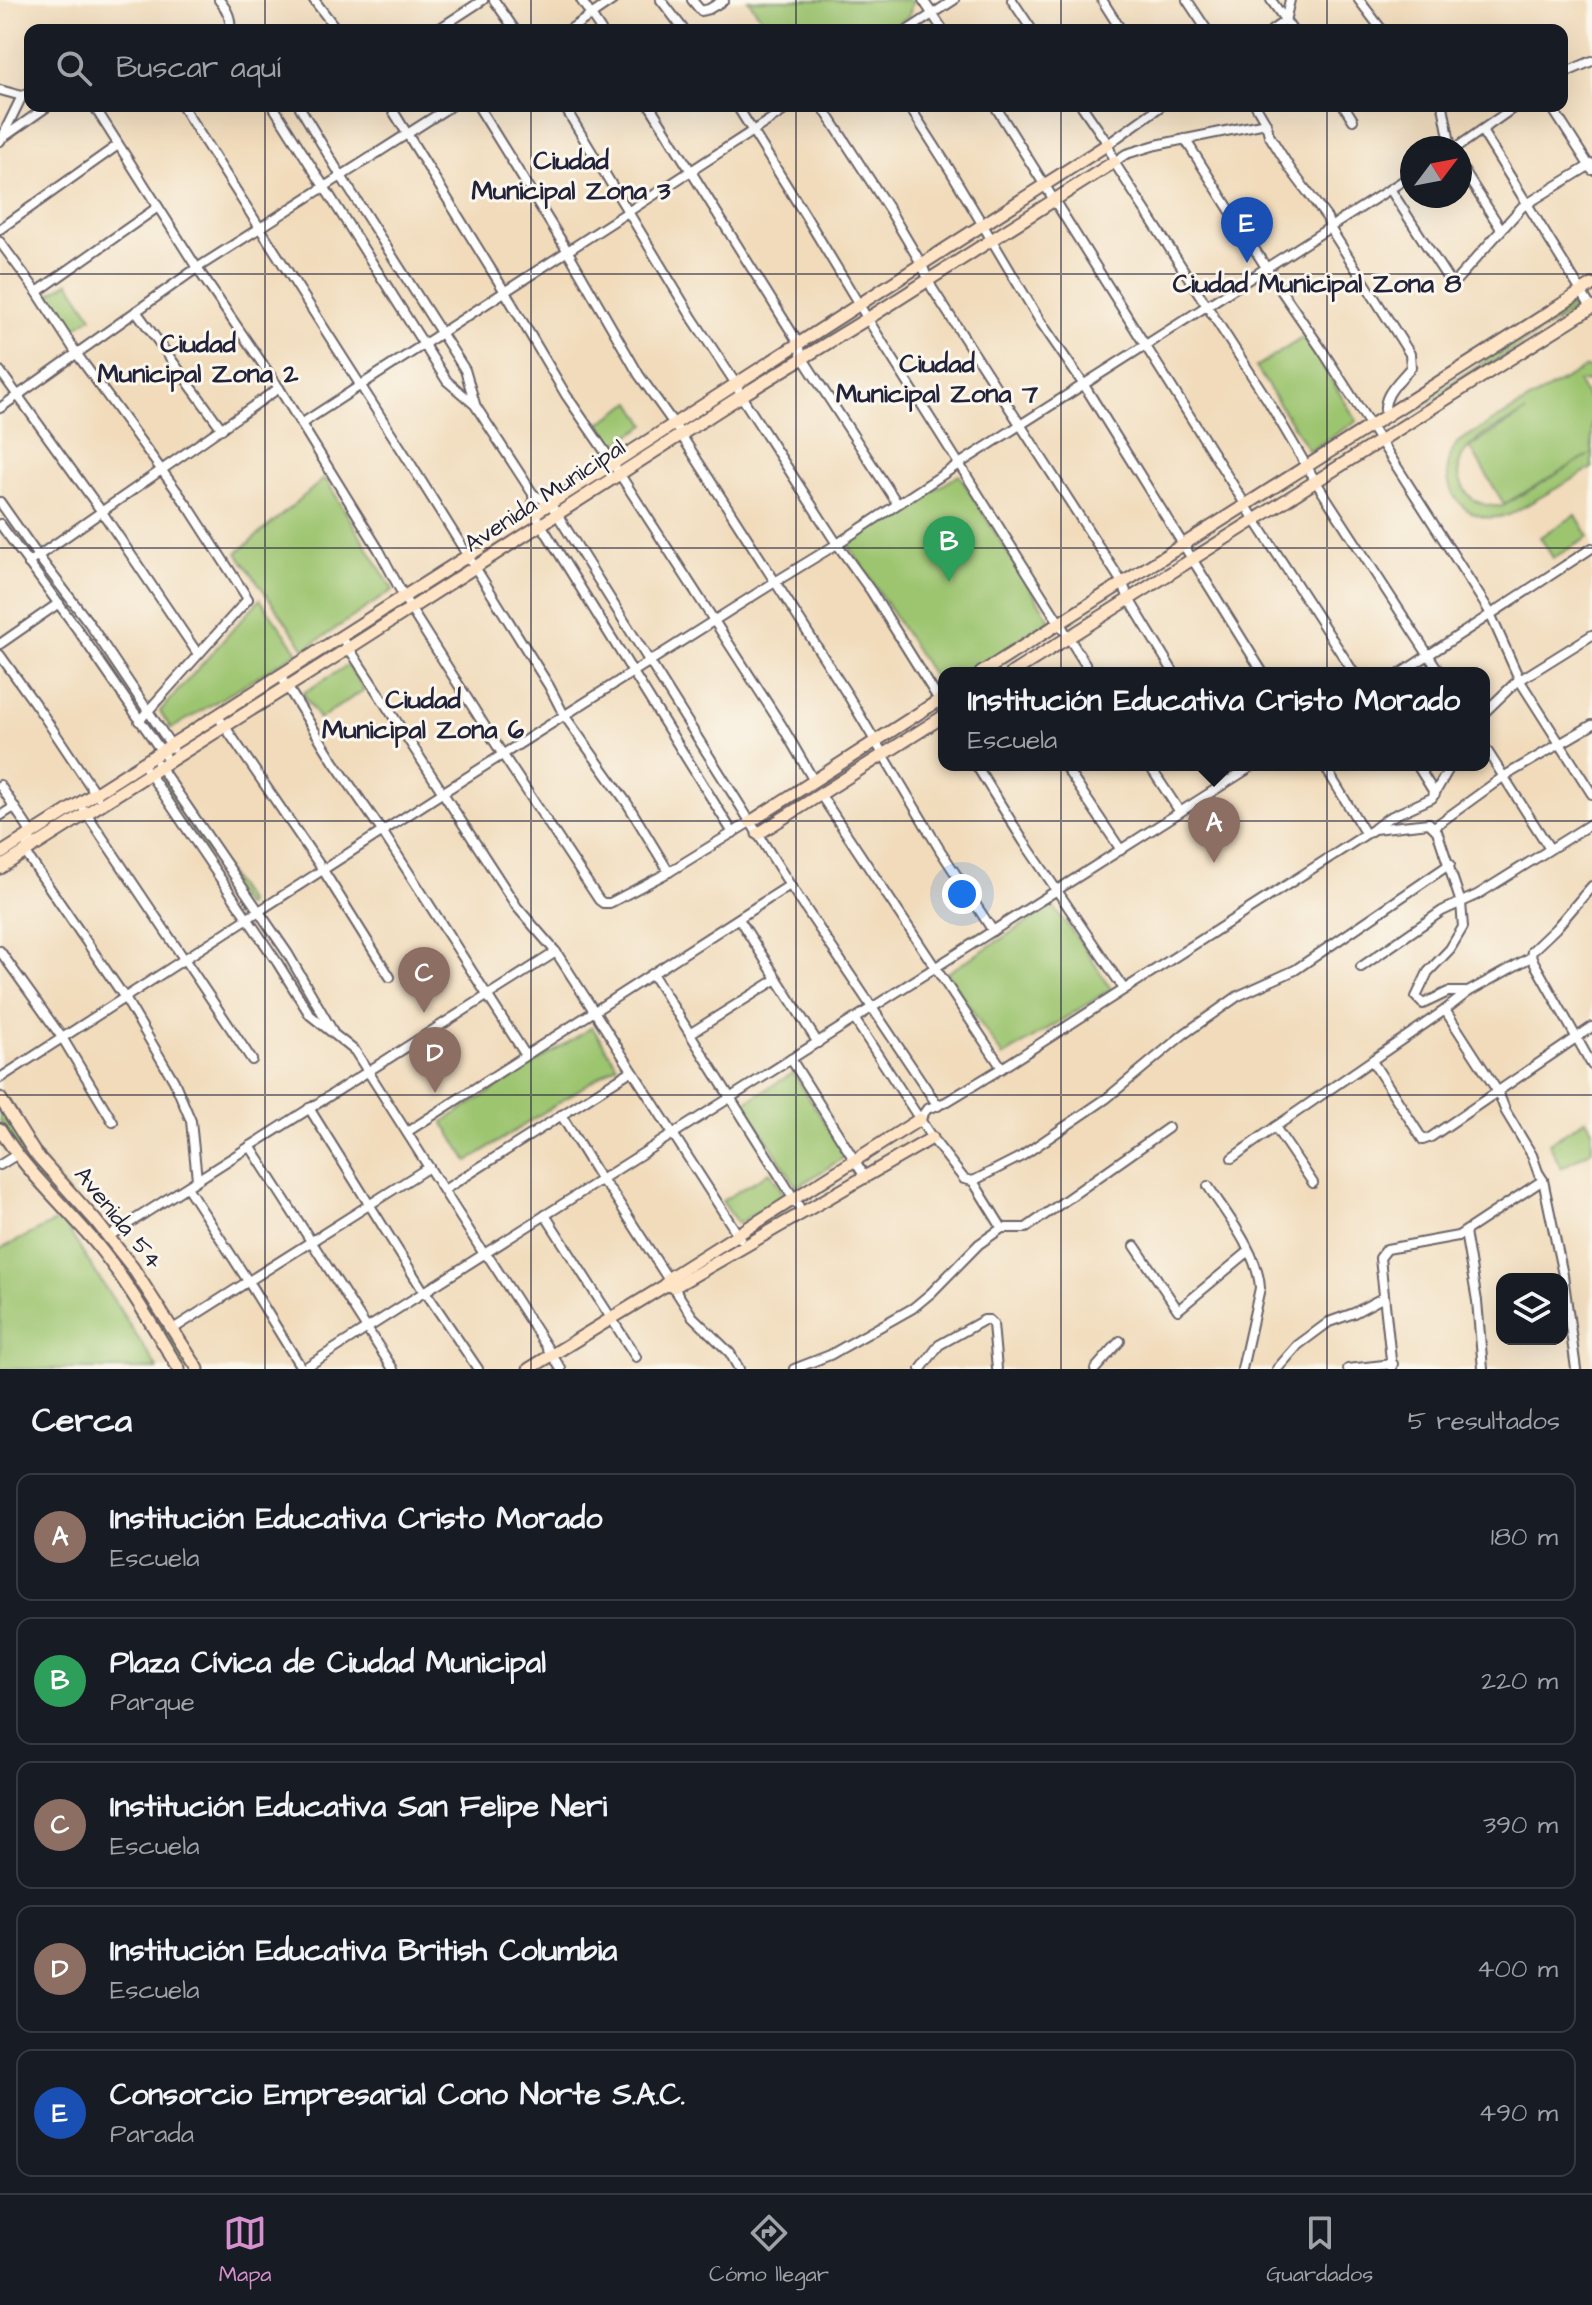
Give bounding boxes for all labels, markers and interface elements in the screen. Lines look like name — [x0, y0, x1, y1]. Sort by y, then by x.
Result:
search box — [24, 24, 1568, 112]
icon: search — [52, 46, 96, 90]
text: Buscar aquí — [116, 47, 281, 89]
north arrow — [1400, 136, 1472, 208]
district label: Ciudad Municipal Zona 3 — [471, 143, 671, 209]
pin: E — [1221, 197, 1273, 263]
district label: Ciudad Municipal Zona 8 — [1173, 266, 1461, 302]
district label: Ciudad Municipal Zona 2 — [98, 326, 299, 392]
district label: Ciudad Municipal Zona 7 — [836, 346, 1038, 412]
street label: Avenida Municipal — [458, 431, 632, 561]
pin: B — [923, 516, 975, 582]
popup — [938, 667, 1490, 771]
text: Institución Educativa Cristo Morado — [968, 680, 1460, 722]
district label: Ciudad Municipal Zona 6 — [322, 682, 525, 748]
text: Escuela — [968, 722, 1057, 758]
pin: A — [1188, 797, 1240, 863]
your location — [942, 874, 982, 914]
pin: C — [398, 947, 450, 1013]
pin: D — [409, 1027, 461, 1093]
street label: Avenida 54 — [66, 1159, 170, 1277]
map controls — [1496, 1273, 1568, 1345]
button: layers — [1496, 1273, 1568, 1345]
text: Cerca — [32, 1397, 132, 1445]
text: 5 resultados — [1408, 1403, 1560, 1439]
text: Institución Educativa Cristo Morado — [110, 1498, 602, 1540]
text: A — [52, 1519, 68, 1555]
text: 180 m — [1491, 1519, 1558, 1555]
text: Escuela — [110, 1540, 199, 1576]
text: Plaza Cívica de Ciudad Municipal — [110, 1642, 546, 1684]
text: B — [51, 1663, 69, 1699]
text: 220 m — [1481, 1663, 1558, 1699]
text: Parque — [110, 1684, 195, 1720]
text: Institución Educativa San Felipe Neri — [110, 1786, 607, 1828]
text: C — [51, 1807, 69, 1843]
text: 390 m — [1483, 1807, 1558, 1843]
text: Escuela — [110, 1828, 199, 1864]
text: Institución Educativa British Columbia — [110, 1930, 617, 1972]
text: D — [52, 1951, 68, 1987]
text: 400 m — [1477, 1951, 1558, 1987]
text: Escuela — [110, 1972, 199, 2008]
text: Consorcio Empresarial Cono Norte S.A.C. — [110, 2074, 685, 2116]
text: E — [52, 2095, 68, 2131]
text: 490 m — [1478, 2095, 1558, 2131]
text: Parada — [110, 2116, 194, 2152]
tab: Mapa — [219, 2211, 272, 2290]
tab: Cómo llegar — [709, 2211, 829, 2290]
tab: Guardados — [1266, 2211, 1373, 2290]

